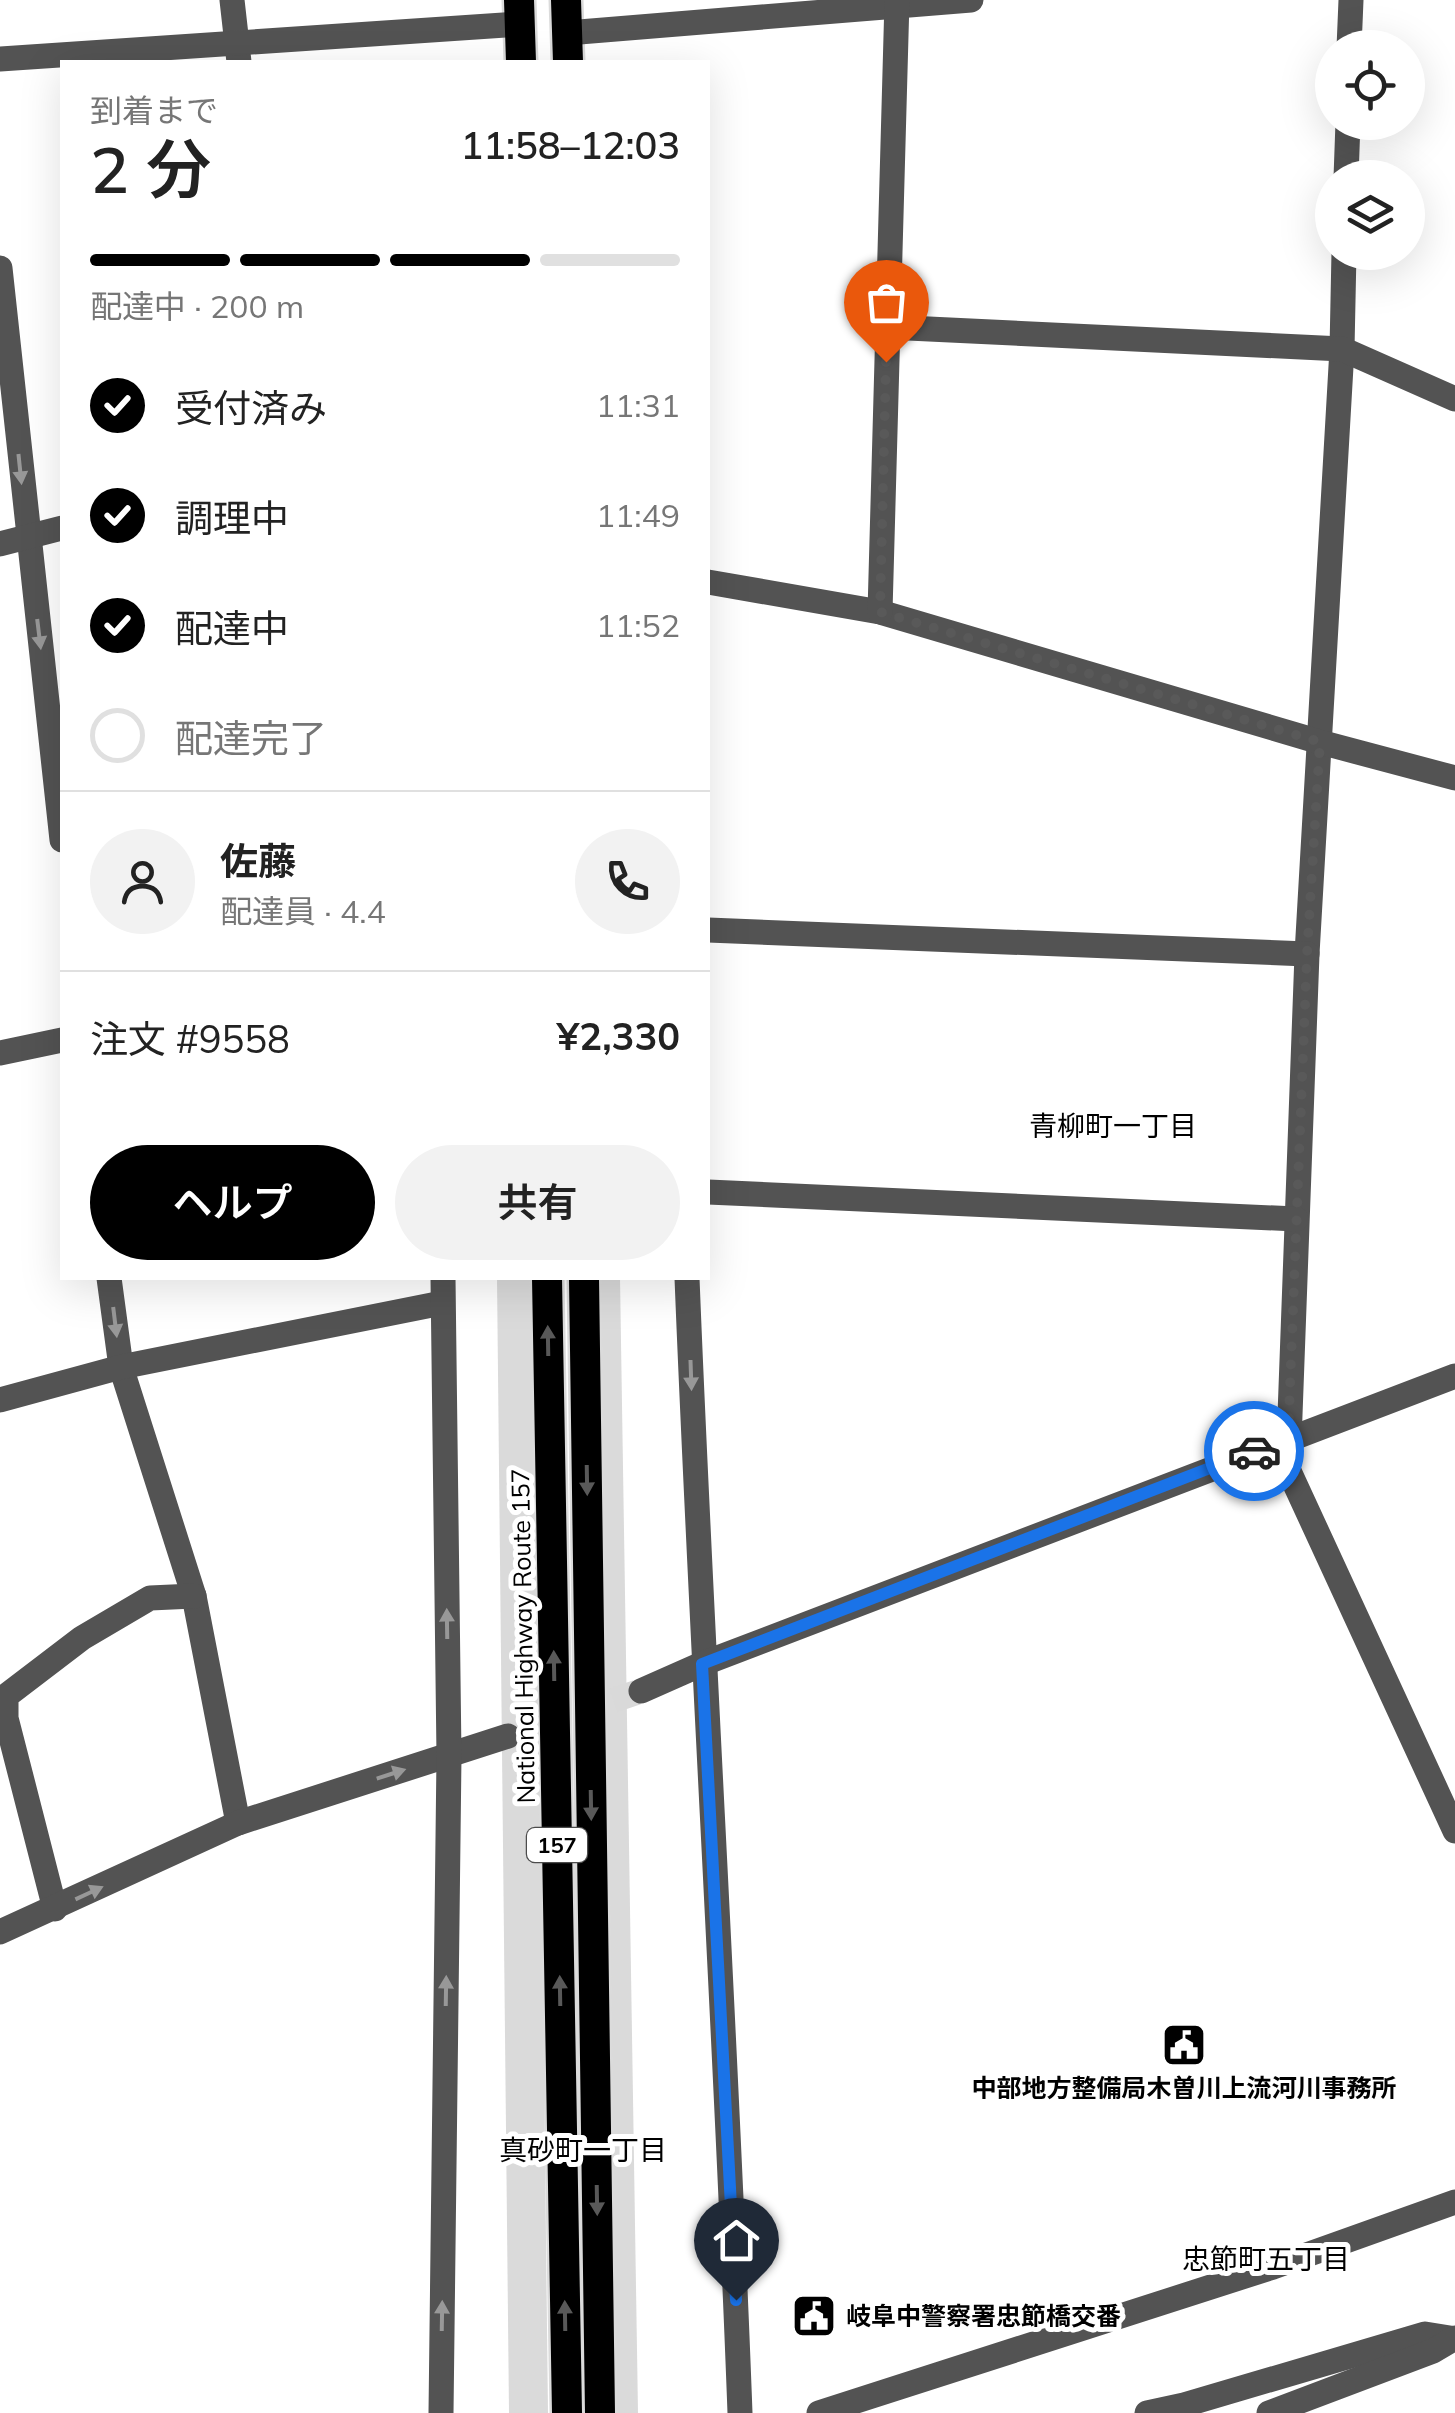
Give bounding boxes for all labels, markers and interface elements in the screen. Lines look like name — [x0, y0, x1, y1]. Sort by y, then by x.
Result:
map controls — [1315, 30, 1425, 270]
button: locate — [1315, 30, 1425, 140]
text: 到着まで — [90, 90, 218, 130]
text: 11:58–12:03 — [460, 121, 680, 169]
text: 2 分 — [90, 128, 211, 209]
button: layers — [1315, 160, 1425, 270]
pin — [844, 260, 929, 363]
icon: bag — [859, 275, 914, 330]
text: 配達中 · 200 m — [90, 286, 304, 326]
icon: check — [90, 378, 145, 433]
text: 受付済み — [175, 384, 327, 432]
text: 11:31 — [596, 385, 680, 425]
one-way arrow — [12, 454, 28, 486]
icon: check — [90, 488, 145, 543]
text: 調理中 — [175, 494, 289, 542]
text: 11:49 — [596, 495, 680, 535]
icon: check — [90, 598, 145, 653]
text: 配達中 — [175, 604, 289, 652]
text: 11:52 — [596, 605, 680, 645]
one-way arrow — [31, 619, 47, 650]
text: 配達完了 — [175, 714, 327, 762]
button: person — [90, 829, 195, 934]
button: phone — [575, 829, 680, 934]
text: 佐藤 — [220, 837, 296, 885]
text: 配達員 · 4.4 — [220, 891, 386, 931]
text: ¥2,330 — [557, 1012, 680, 1060]
text: 注文 #9558 — [90, 1015, 290, 1063]
district label: 青柳町一丁目 — [1029, 1108, 1197, 1143]
button: ヘルプ — [90, 1145, 375, 1260]
button: 共有 — [395, 1145, 680, 1260]
one-way arrow — [107, 1307, 123, 1338]
one-way arrow — [540, 1324, 556, 1356]
one-way arrow — [683, 1359, 699, 1391]
courier — [1204, 1401, 1304, 1501]
icon: car — [1227, 1424, 1282, 1479]
one-way arrow — [579, 1464, 595, 1496]
street label: National Highway Route 157 — [504, 1468, 541, 1804]
one-way arrow — [439, 1607, 455, 1639]
one-way arrow — [546, 1649, 562, 1681]
one-way arrow — [377, 1766, 407, 1781]
one-way arrow — [583, 1789, 599, 1821]
road number: 157 — [527, 1828, 587, 1862]
one-way arrow — [75, 1884, 104, 1901]
one-way arrow — [438, 1974, 454, 2006]
one-way arrow — [551, 1974, 567, 2006]
public building icon: 中部地方整備局木曽川上流河川事務所 — [1161, 2022, 1207, 2068]
place label: 中部地方整備局木曽川上流河川事務所 — [971, 2072, 1397, 2103]
district label: 真砂町一丁目 — [499, 2132, 667, 2167]
one-way arrow — [589, 2184, 605, 2216]
pin — [694, 2198, 779, 2301]
icon: home — [709, 2213, 764, 2268]
district label: 忠節町五丁目 — [1182, 2241, 1350, 2276]
public building icon: 岐阜中警察署忠節橋交番 — [791, 2293, 837, 2339]
one-way arrow — [434, 2299, 450, 2331]
one-way arrow — [557, 2299, 573, 2331]
place label: 岐阜中警察署忠節橋交番 — [846, 2300, 1121, 2331]

